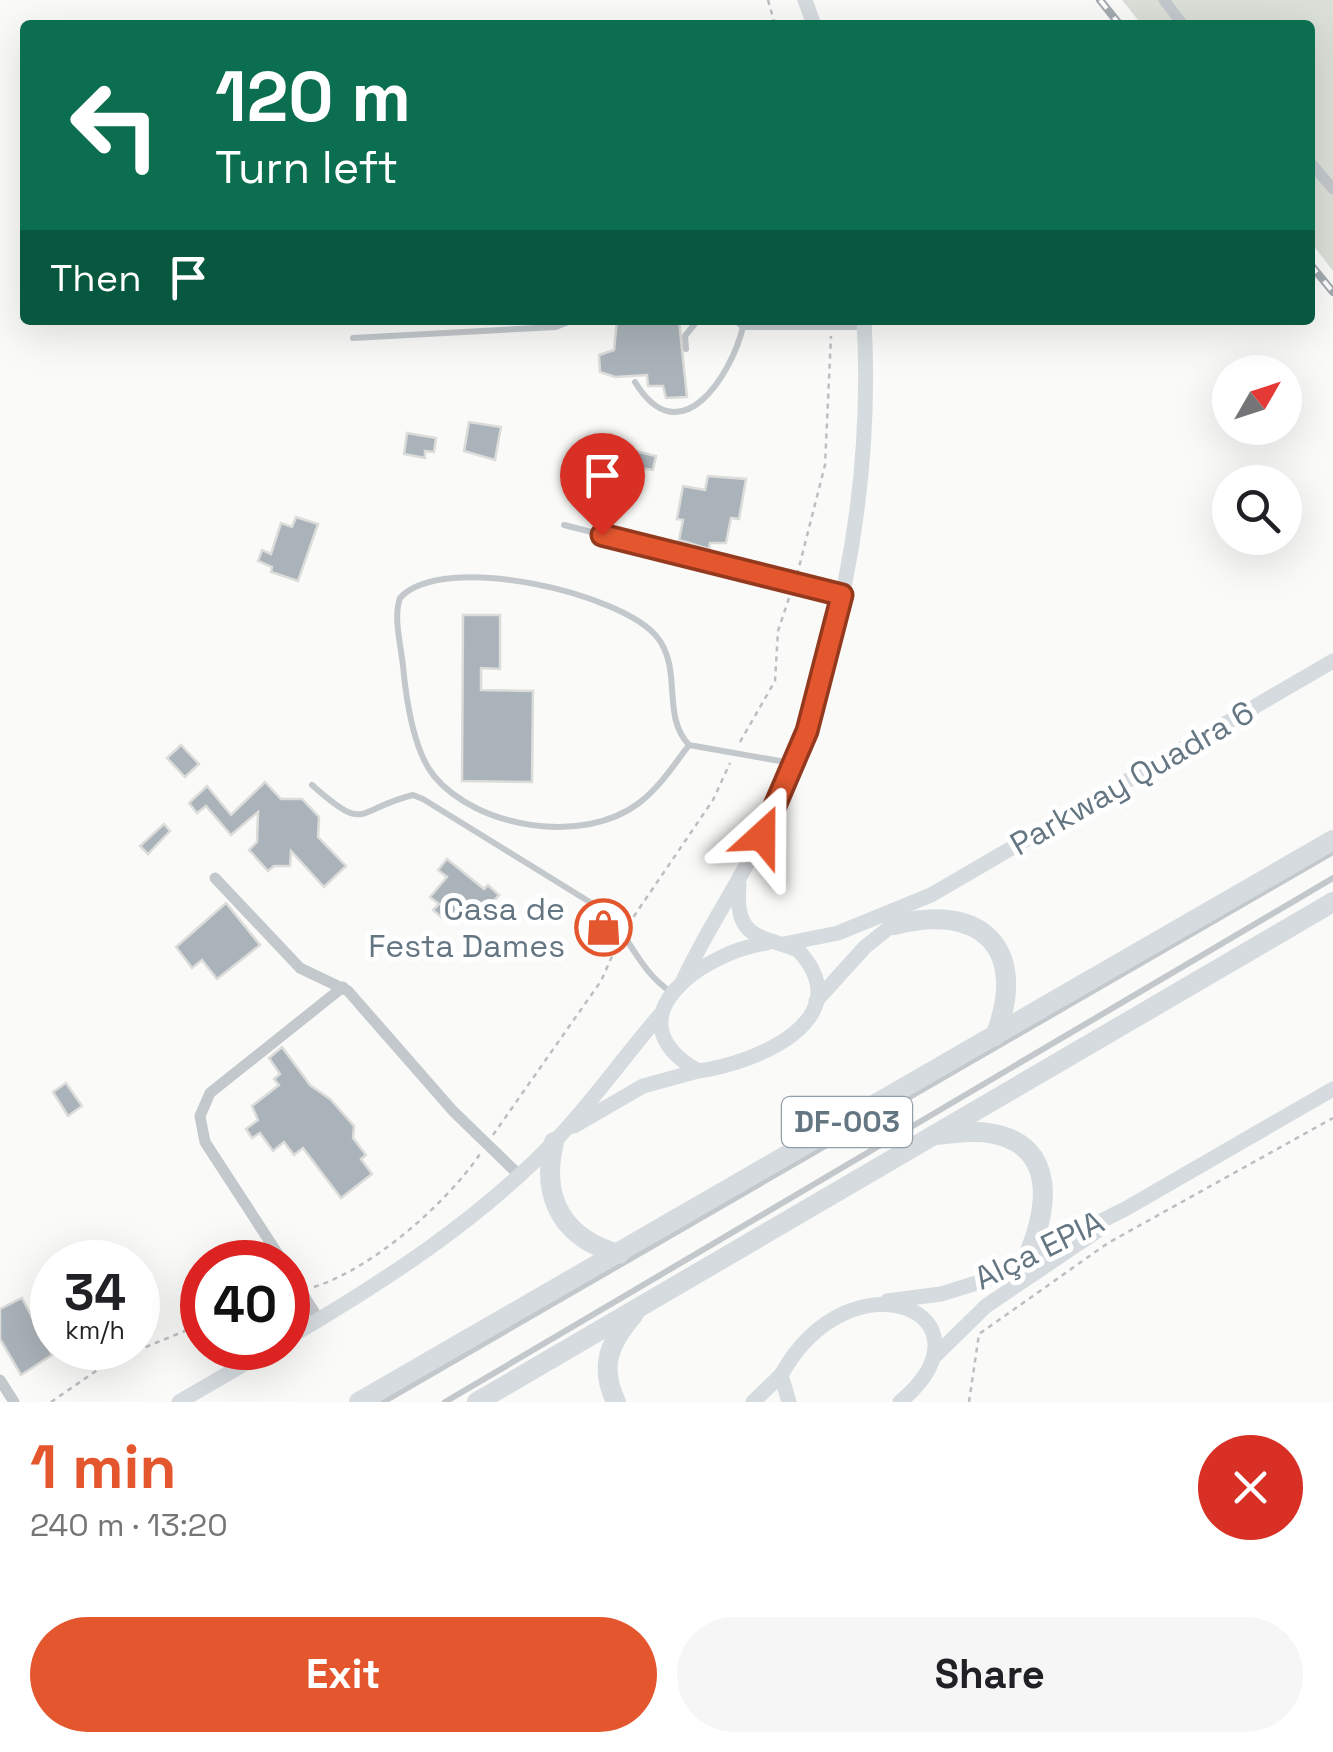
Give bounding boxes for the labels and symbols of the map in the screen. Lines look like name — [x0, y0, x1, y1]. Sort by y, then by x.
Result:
north arrow — [1212, 355, 1302, 445]
pin — [560, 433, 645, 536]
street label: Parkway Quadra 6 — [1003, 692, 1261, 864]
position arrow — [710, 784, 814, 888]
place label: Casa de Festa Dames — [368, 889, 565, 966]
shop icon: Casa de Festa Dames — [574, 897, 634, 957]
road number: DF-003 — [782, 1097, 912, 1147]
street label: Alça EPIA — [968, 1202, 1110, 1298]
speed limit sign: 40 — [180, 1240, 310, 1370]

